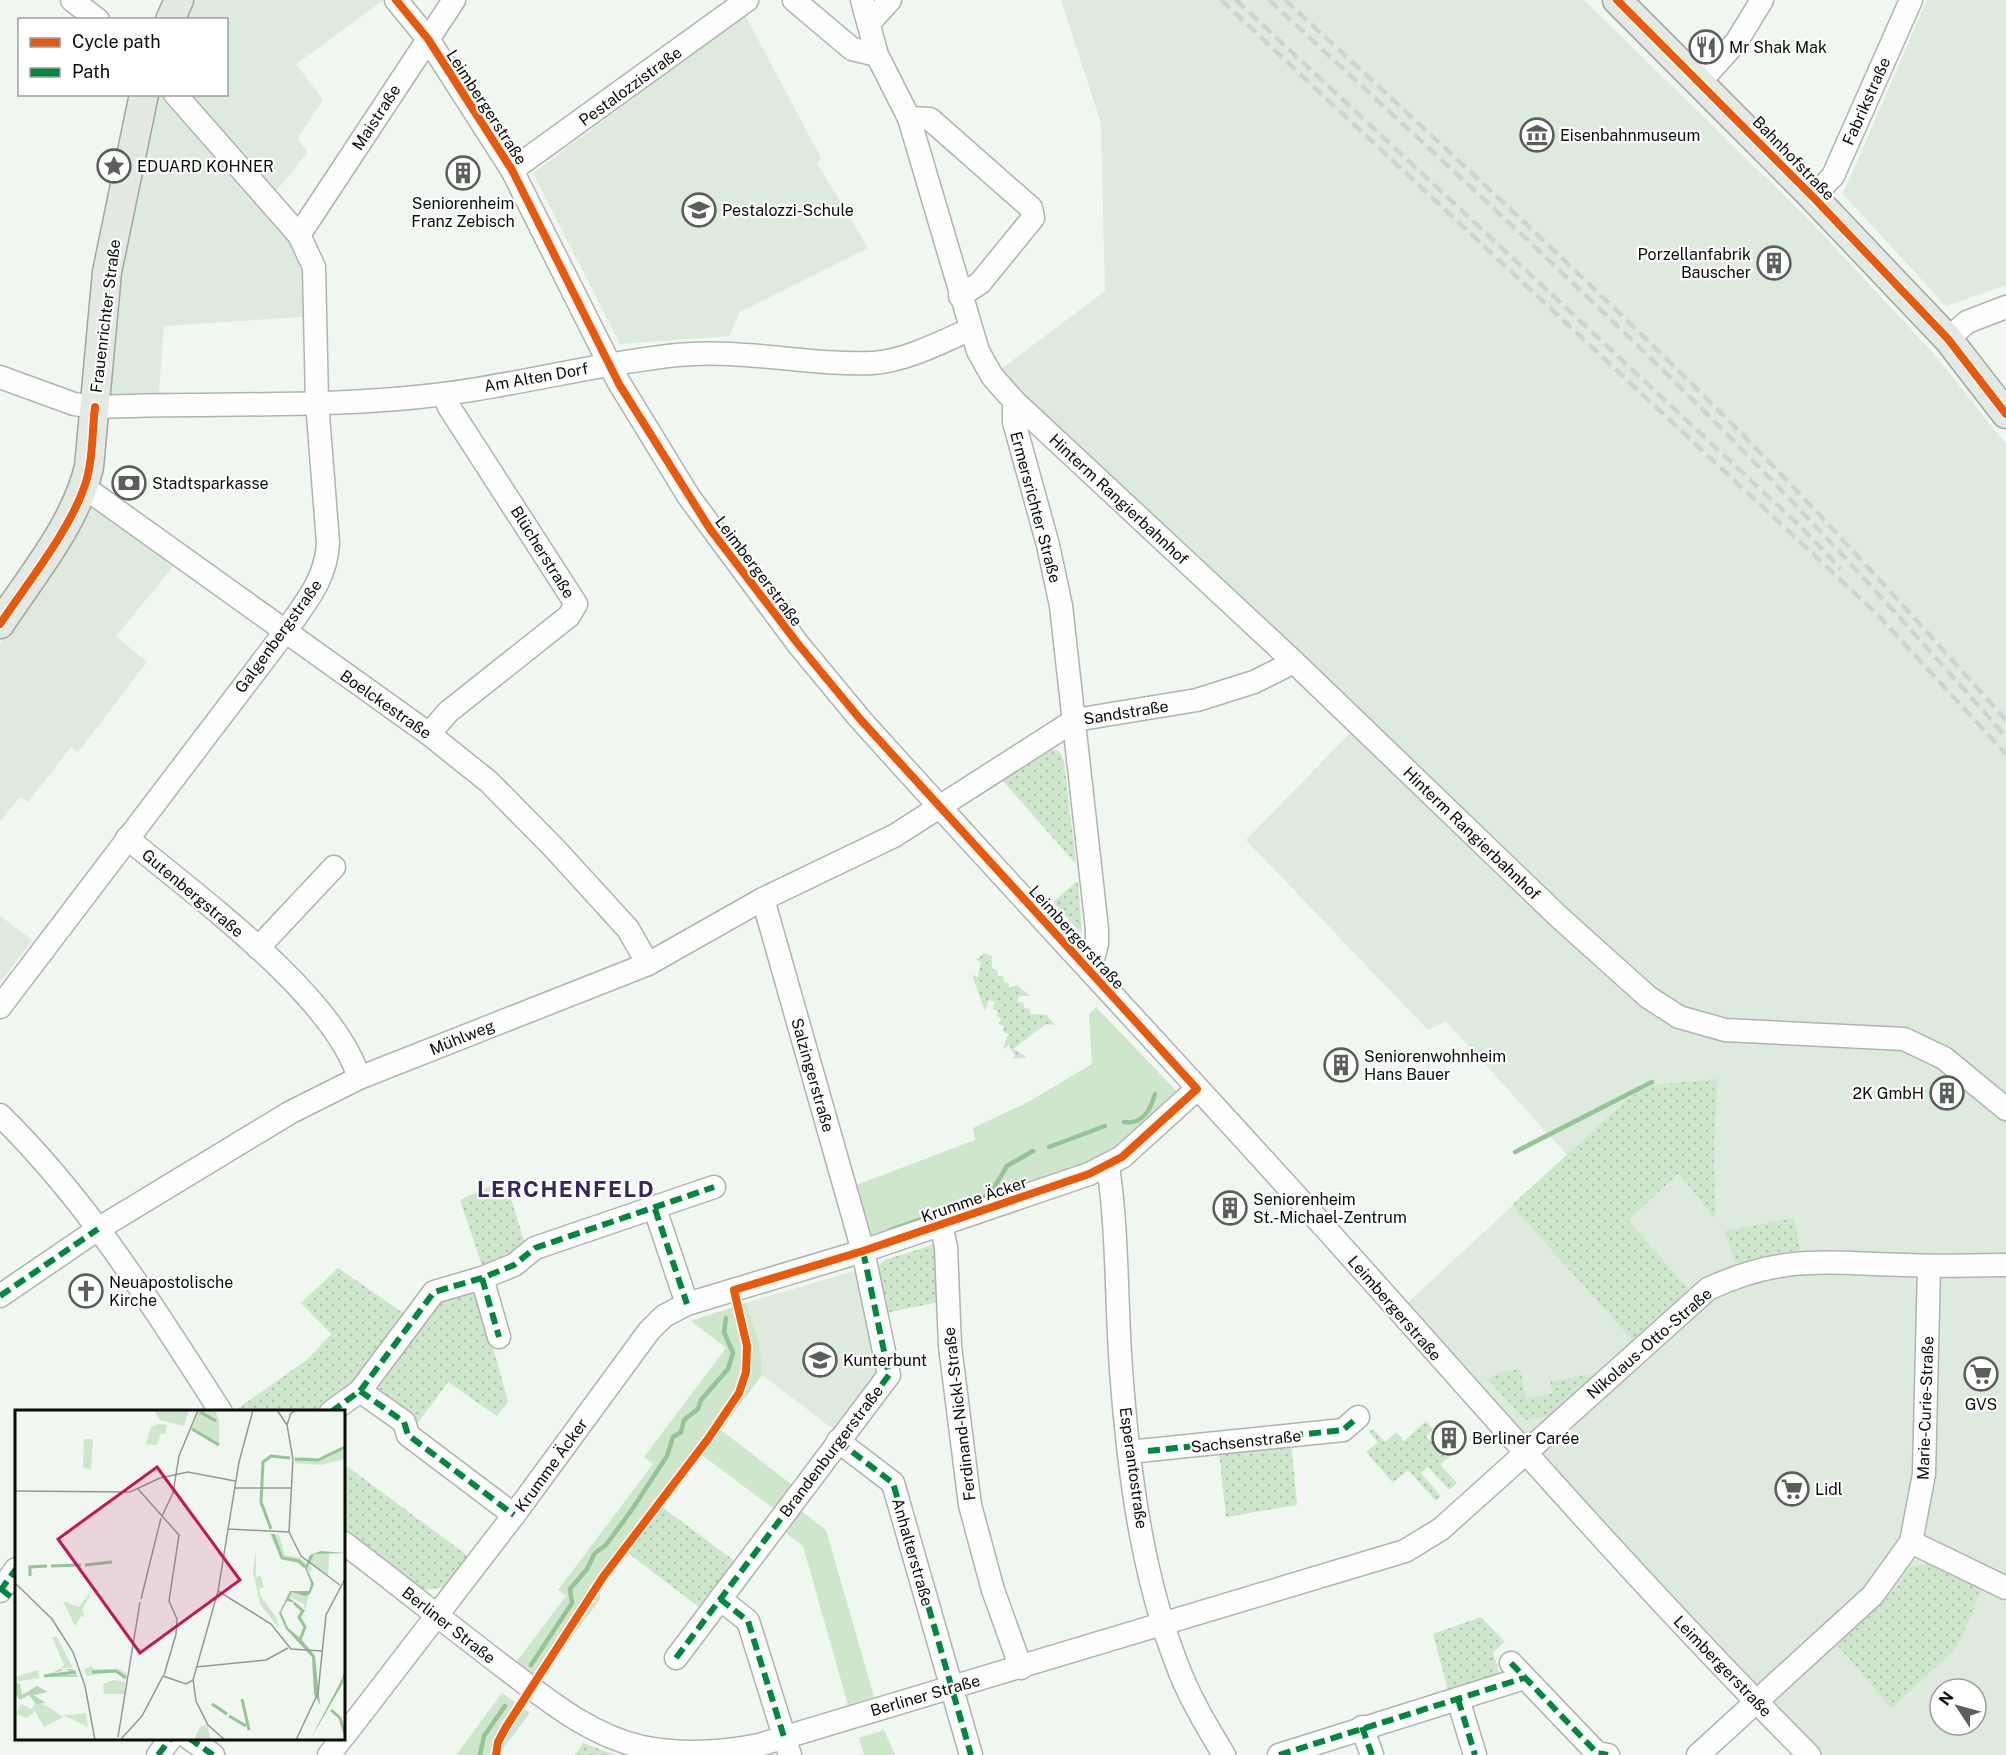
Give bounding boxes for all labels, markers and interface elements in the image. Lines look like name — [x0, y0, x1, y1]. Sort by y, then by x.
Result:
legend — [18, 18, 228, 96]
restaurant icon: Mr Shak Mak — [1688, 29, 1724, 65]
text: Cycle path — [72, 31, 161, 52]
place label: Mr Shak Mak — [1729, 38, 1827, 57]
street label: Pestalozzistraße — [575, 43, 685, 130]
street label: Leimbergerstraße — [442, 46, 531, 168]
street label: Fabrikstraße — [1839, 54, 1894, 148]
text: Path — [72, 61, 110, 82]
street label: Maistraße — [348, 81, 405, 154]
street label: Bahnhofstraße — [1749, 112, 1839, 204]
museum icon: Eisenbahnmuseum — [1519, 117, 1555, 153]
place label: Eisenbahnmuseum — [1560, 126, 1700, 145]
place icon: EDUARD KOHNER — [96, 148, 132, 184]
building icon: Seniorenheim Franz Zebisch — [445, 155, 481, 191]
place label: EDUARD KOHNER — [137, 157, 274, 176]
school or university icon: Pestalozzi-Schule — [681, 192, 717, 228]
place label: Seniorenheim Franz Zebisch — [411, 194, 515, 231]
place label: Pestalozzi-Schule — [722, 201, 854, 220]
street label: Frauenrichter Straße — [87, 238, 124, 394]
place label: Porzellanfabrik Bauscher — [1638, 245, 1751, 282]
building icon: Porzellanfabrik Bauscher — [1756, 245, 1792, 281]
street label: Am Alten Dorf — [482, 359, 590, 396]
street label: Ermersrichter Straße — [1006, 429, 1065, 585]
street label: Hinterm Rangierbahnhof — [1045, 430, 1192, 569]
bank icon: Stadtsparkasse — [111, 465, 147, 501]
place label: Stadtsparkasse — [152, 474, 269, 493]
street label: Blücherstraße — [507, 503, 578, 602]
street label: Leimbergerstraße — [711, 513, 806, 630]
street label: Galgenbergstraße — [231, 576, 326, 697]
street label: Boelckestraße — [336, 666, 435, 743]
street label: Sandstraße — [1082, 696, 1170, 729]
street label: Hinterm Rangierbahnhof — [1399, 763, 1544, 904]
street label: Gutenbergstraße — [138, 845, 247, 941]
street label: Leimbergerstraße — [1025, 882, 1128, 993]
street label: Mühlweg — [427, 1016, 498, 1059]
street label: Salzingerstraße — [787, 1016, 838, 1134]
building icon: Seniorenwohnheim Hans Bauer — [1323, 1047, 1359, 1083]
place label: Seniorenwohnheim Hans Bauer — [1364, 1047, 1506, 1084]
building icon: 2K GmbH — [1929, 1075, 1965, 1111]
place label: 2K GmbH — [1852, 1084, 1924, 1103]
street label: Krumme Äcker — [918, 1172, 1030, 1226]
district label: LERCHENFELD — [477, 1176, 655, 1202]
building icon: Seniorenheim St.-Michael-Zentrum — [1212, 1190, 1248, 1226]
place label: Seniorenheim St.-Michael-Zentrum — [1253, 1190, 1407, 1227]
street label: Leimbergerstraße — [1344, 1252, 1445, 1365]
church icon: Neuapostolische Kirche — [68, 1273, 104, 1309]
place label: Neuapostolische Kirche — [109, 1273, 233, 1310]
street label: Nikolaus-Otto-Straße — [1583, 1284, 1716, 1403]
street label: Ferdinand-Nickl-Straße — [939, 1326, 980, 1502]
street label: Marie-Curie-Straße — [1913, 1336, 1938, 1480]
school or university icon: Kunterbunt — [802, 1342, 838, 1378]
place label: Kunterbunt — [843, 1351, 927, 1370]
supermarket icon: GVS — [1963, 1356, 1999, 1392]
street label: Brandenburgerstraße — [776, 1382, 887, 1521]
place label: GVS — [1965, 1395, 1997, 1414]
street label: Esperantostraße — [1116, 1406, 1151, 1530]
inset map — [15, 1410, 345, 1740]
street label: Krumme Äcker — [510, 1414, 592, 1516]
building icon: Berliner Carée — [1431, 1420, 1467, 1456]
street label: Sachsenstraße — [1190, 1426, 1302, 1457]
place label: Berliner Carée — [1472, 1429, 1579, 1448]
supermarket icon: Lidl — [1774, 1471, 1810, 1507]
place label: Lidl — [1815, 1480, 1843, 1499]
street label: Anhalterstraße — [888, 1496, 937, 1608]
street label: Berliner Straße — [398, 1583, 499, 1668]
street label: Leimbergerstraße — [1670, 1612, 1776, 1721]
street label: Berliner Straße — [868, 1671, 982, 1720]
north arrow — [1928, 1677, 1988, 1737]
text: N — [1935, 1688, 1958, 1709]

